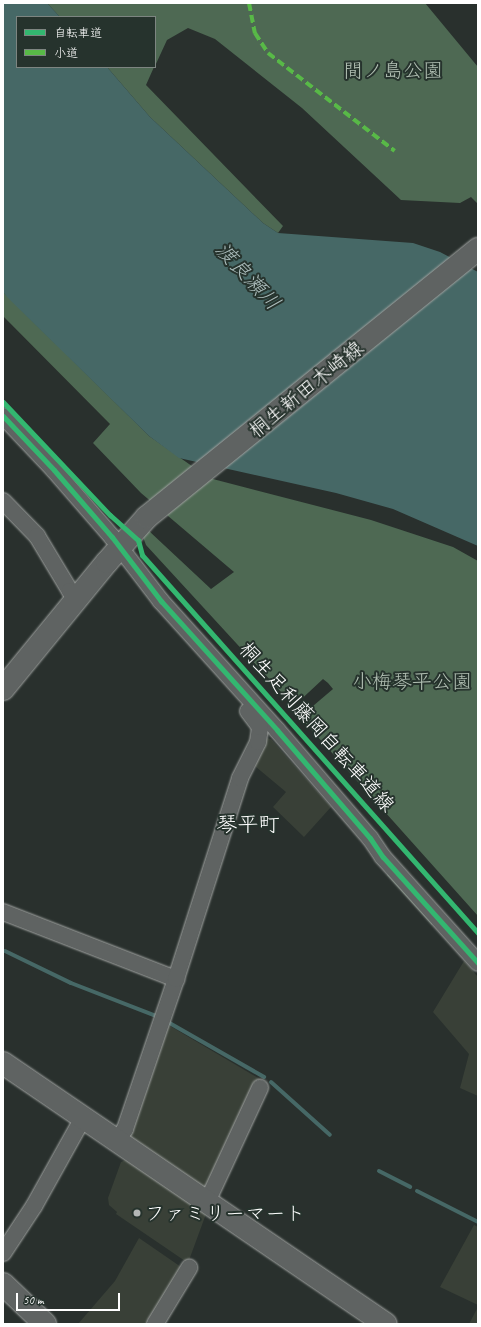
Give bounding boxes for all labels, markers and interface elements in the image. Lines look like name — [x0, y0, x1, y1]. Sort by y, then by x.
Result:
legend — [16, 16, 156, 68]
text: 自転車道 — [54, 25, 102, 41]
text: 小道 — [54, 45, 78, 61]
park label: 間ノ島公園 — [343, 58, 443, 82]
water label: 渡良瀬川 — [210, 237, 286, 315]
street label: 桐生新田木崎線 — [244, 336, 368, 442]
street label: 桐生足利藤岡自転車道線 — [234, 637, 400, 817]
park label: 小梅琴平公園 — [352, 669, 472, 693]
district label: 琴平町 — [217, 811, 279, 837]
place label: ファミリーマート — [145, 1201, 305, 1225]
marker: ファミリーマート — [132, 1208, 142, 1218]
scale bar — [18, 1285, 122, 1311]
text: 50 m — [23, 1292, 43, 1308]

